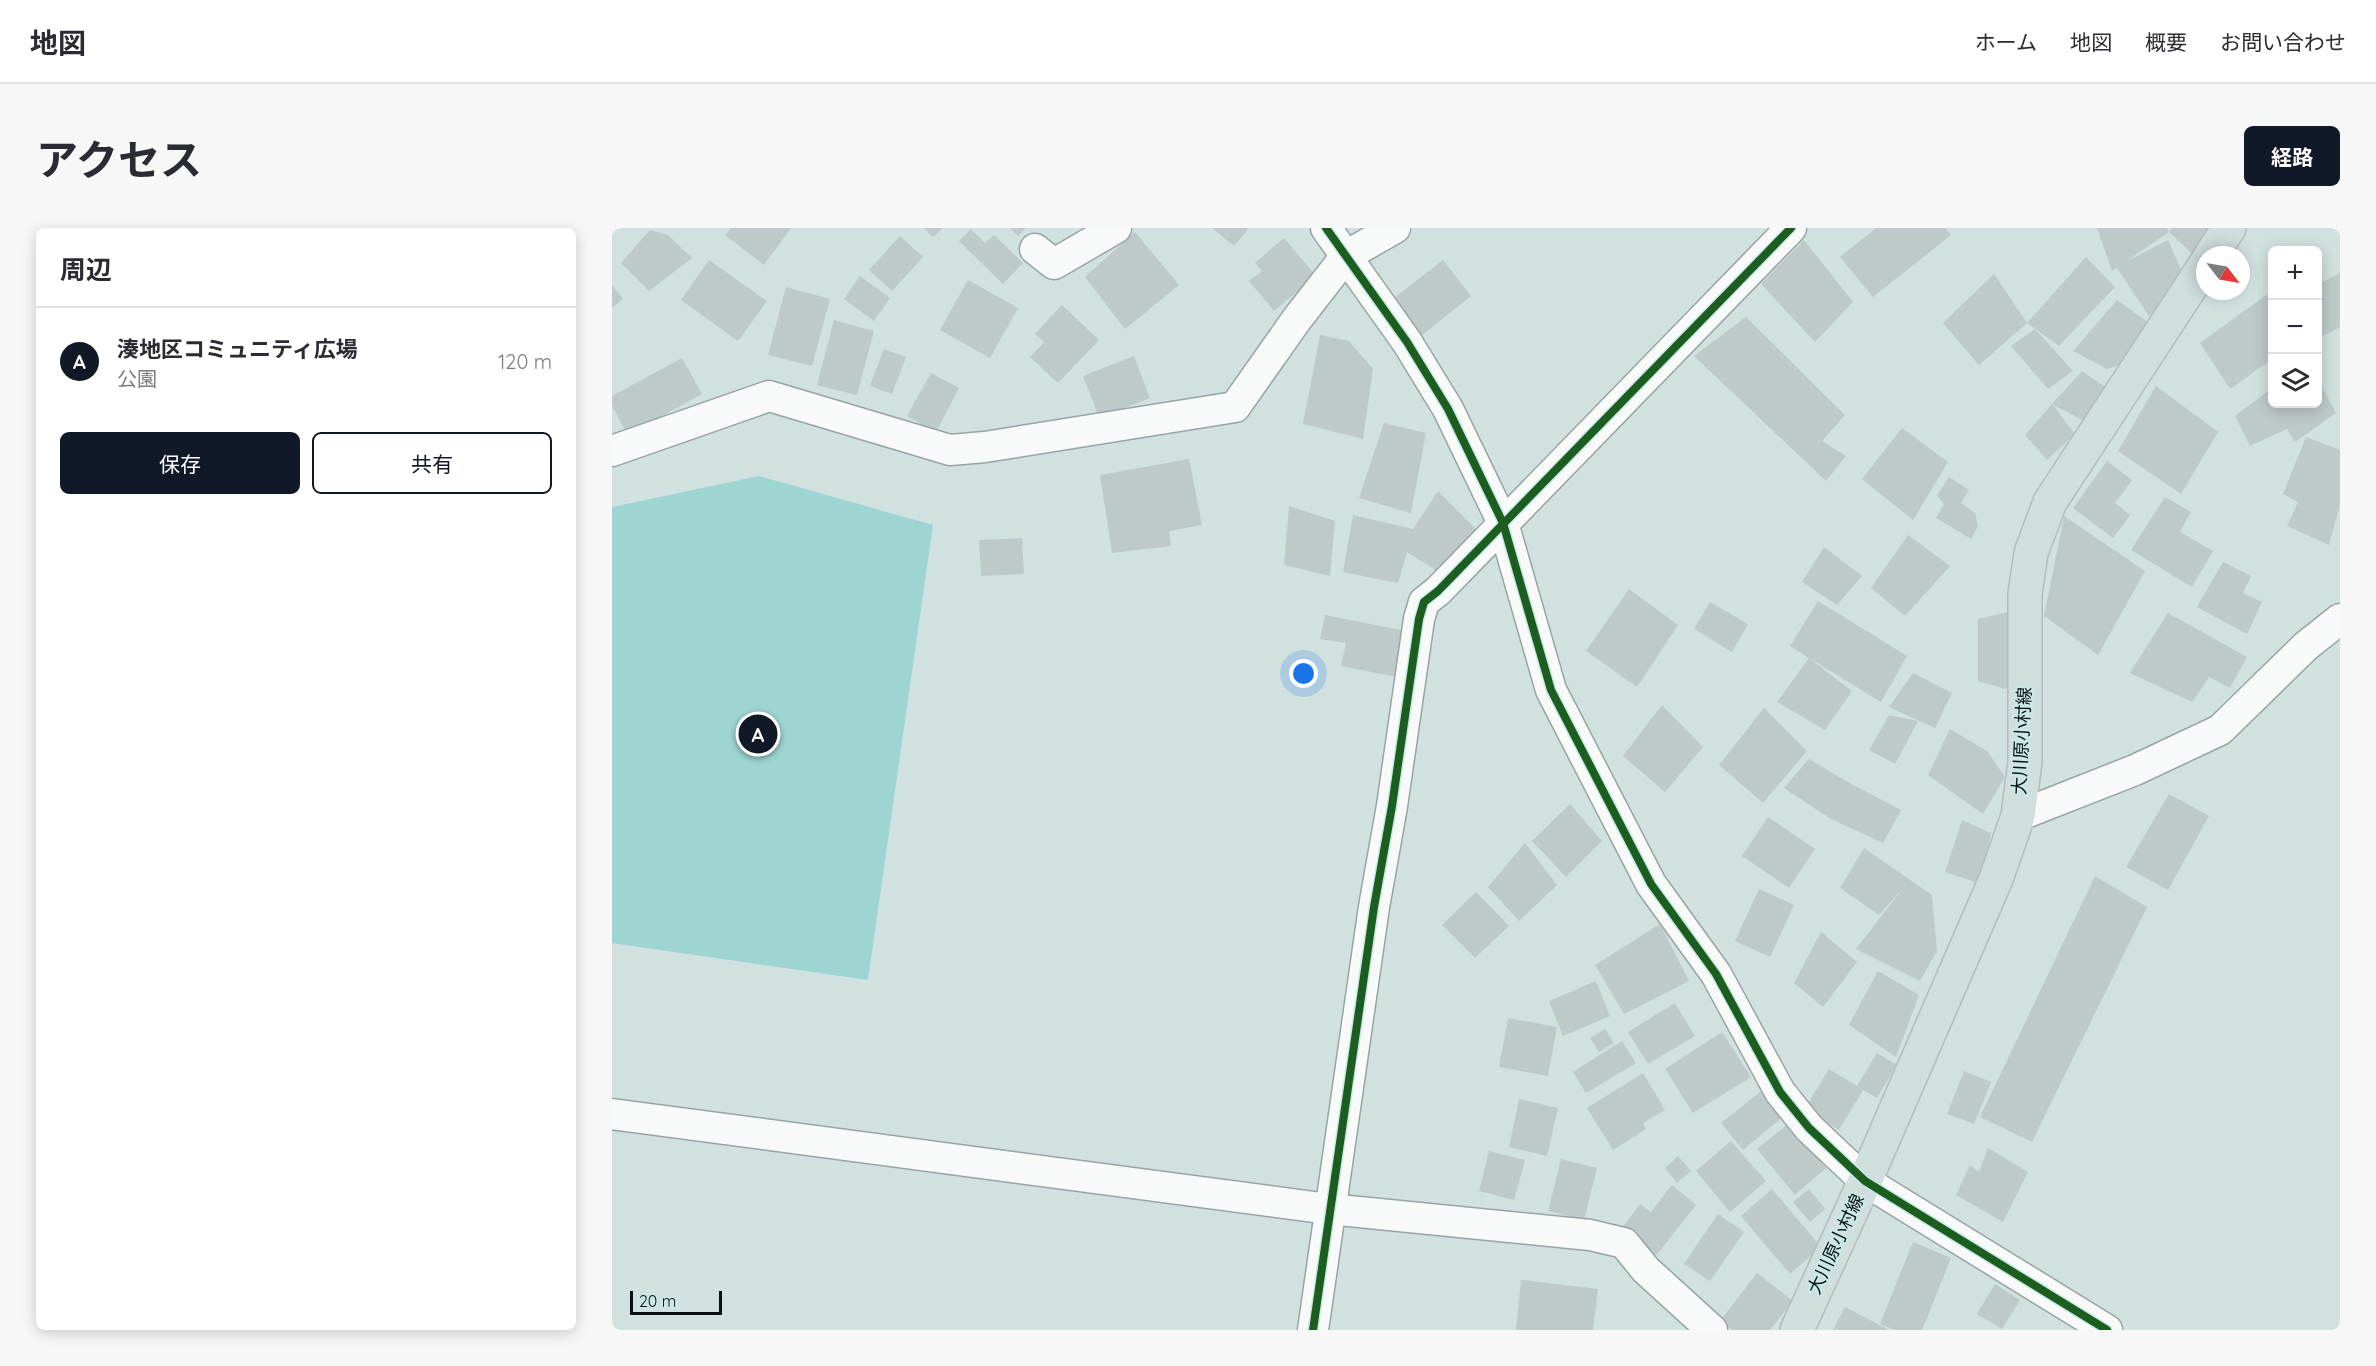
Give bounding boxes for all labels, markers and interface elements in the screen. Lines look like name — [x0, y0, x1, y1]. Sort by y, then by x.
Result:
text: 地図 — [30, 25, 86, 60]
text: ホーム — [1975, 29, 2037, 55]
text: 地図 — [2070, 29, 2112, 55]
text: 概要 — [2145, 29, 2187, 55]
text: お問い合わせ — [2220, 29, 2346, 55]
button: 経路 — [2244, 126, 2340, 186]
text: アクセス — [36, 133, 202, 186]
north arrow — [2196, 246, 2250, 300]
map controls — [2268, 246, 2322, 408]
button: + — [2268, 246, 2322, 300]
text: 周辺 — [60, 253, 112, 286]
button: − — [2268, 300, 2322, 354]
text: 湊地区コミュニティ広場 — [117, 335, 358, 363]
text: A — [73, 349, 86, 374]
text: 120 m — [498, 349, 552, 374]
button: layers — [2268, 354, 2322, 408]
text: 公園 — [117, 366, 157, 391]
button: 保存 — [60, 432, 300, 494]
button: 共有 — [312, 432, 552, 494]
your location — [1289, 659, 1318, 688]
street label: 大川原小村線 — [2007, 686, 2036, 796]
pin: A — [738, 712, 778, 756]
street label: 大川原小村線 — [1802, 1190, 1869, 1298]
scale bar — [630, 1288, 722, 1316]
text: 20 m — [639, 1291, 676, 1311]

